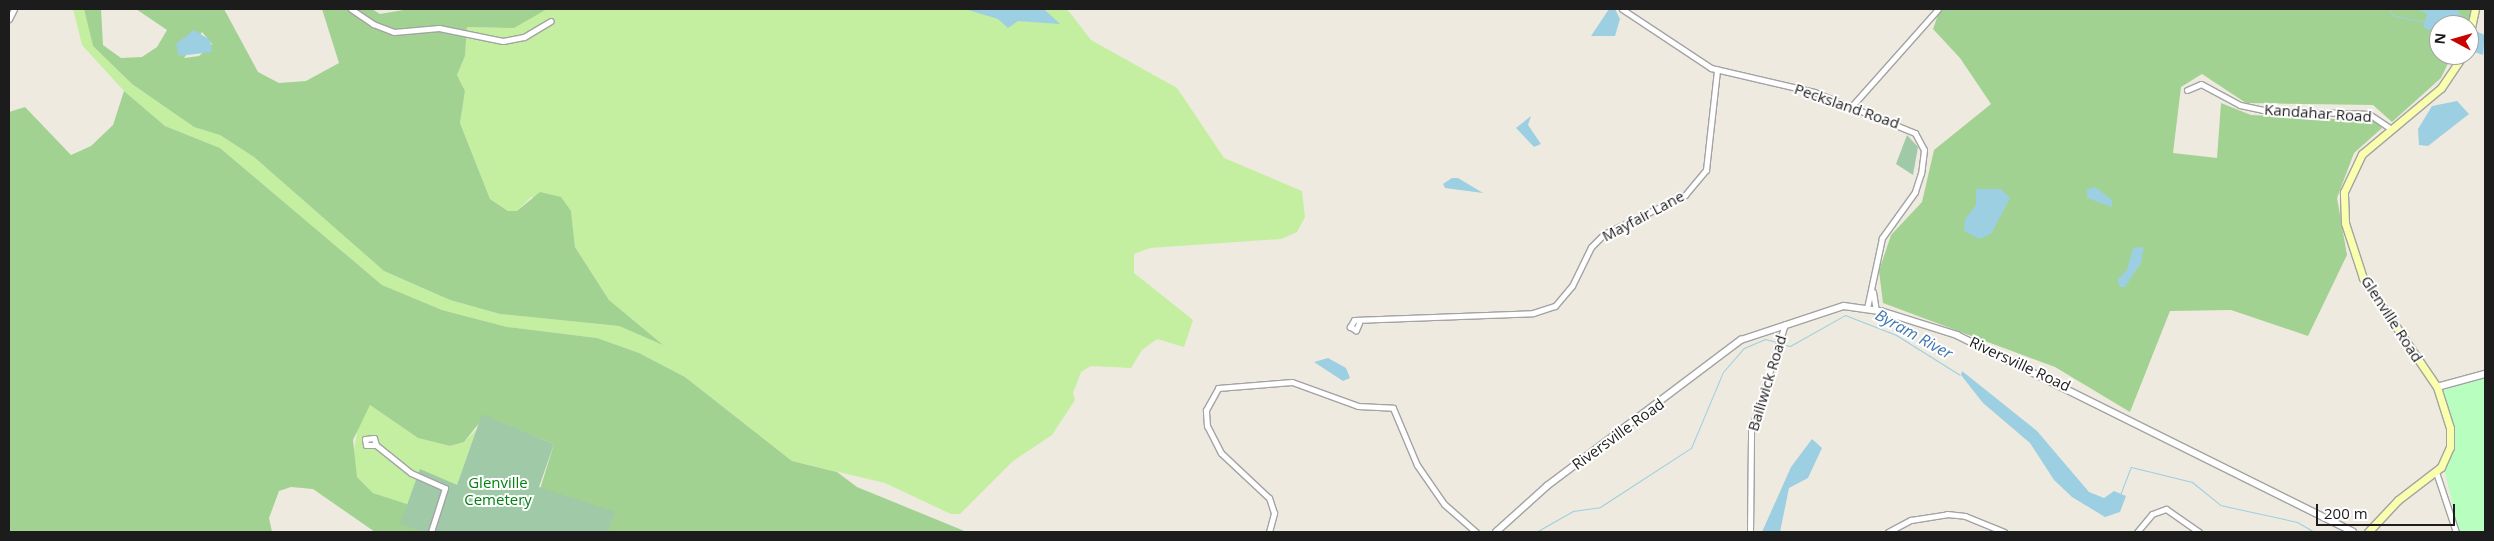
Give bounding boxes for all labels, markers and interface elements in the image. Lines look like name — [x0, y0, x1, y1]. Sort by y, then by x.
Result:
north arrow — [2429, 15, 2479, 65]
text: N — [2430, 32, 2450, 45]
street label: Pecksland Road — [1792, 80, 1902, 132]
street label: Kandahar Road — [2264, 100, 2372, 126]
street label: Mayfair Lane — [1599, 187, 1687, 245]
street label: Glenville Road — [2357, 272, 2427, 366]
water label: Byram River — [1872, 305, 1956, 363]
street label: Bailiwick Road — [1744, 333, 1790, 433]
street label: Riversville Road — [1967, 333, 2073, 395]
street label: Riversville Road — [1569, 395, 1667, 473]
park label: Glenville Cemetery — [464, 473, 532, 508]
scale bar — [2319, 494, 2458, 526]
text: 200 m — [2324, 503, 2368, 523]

